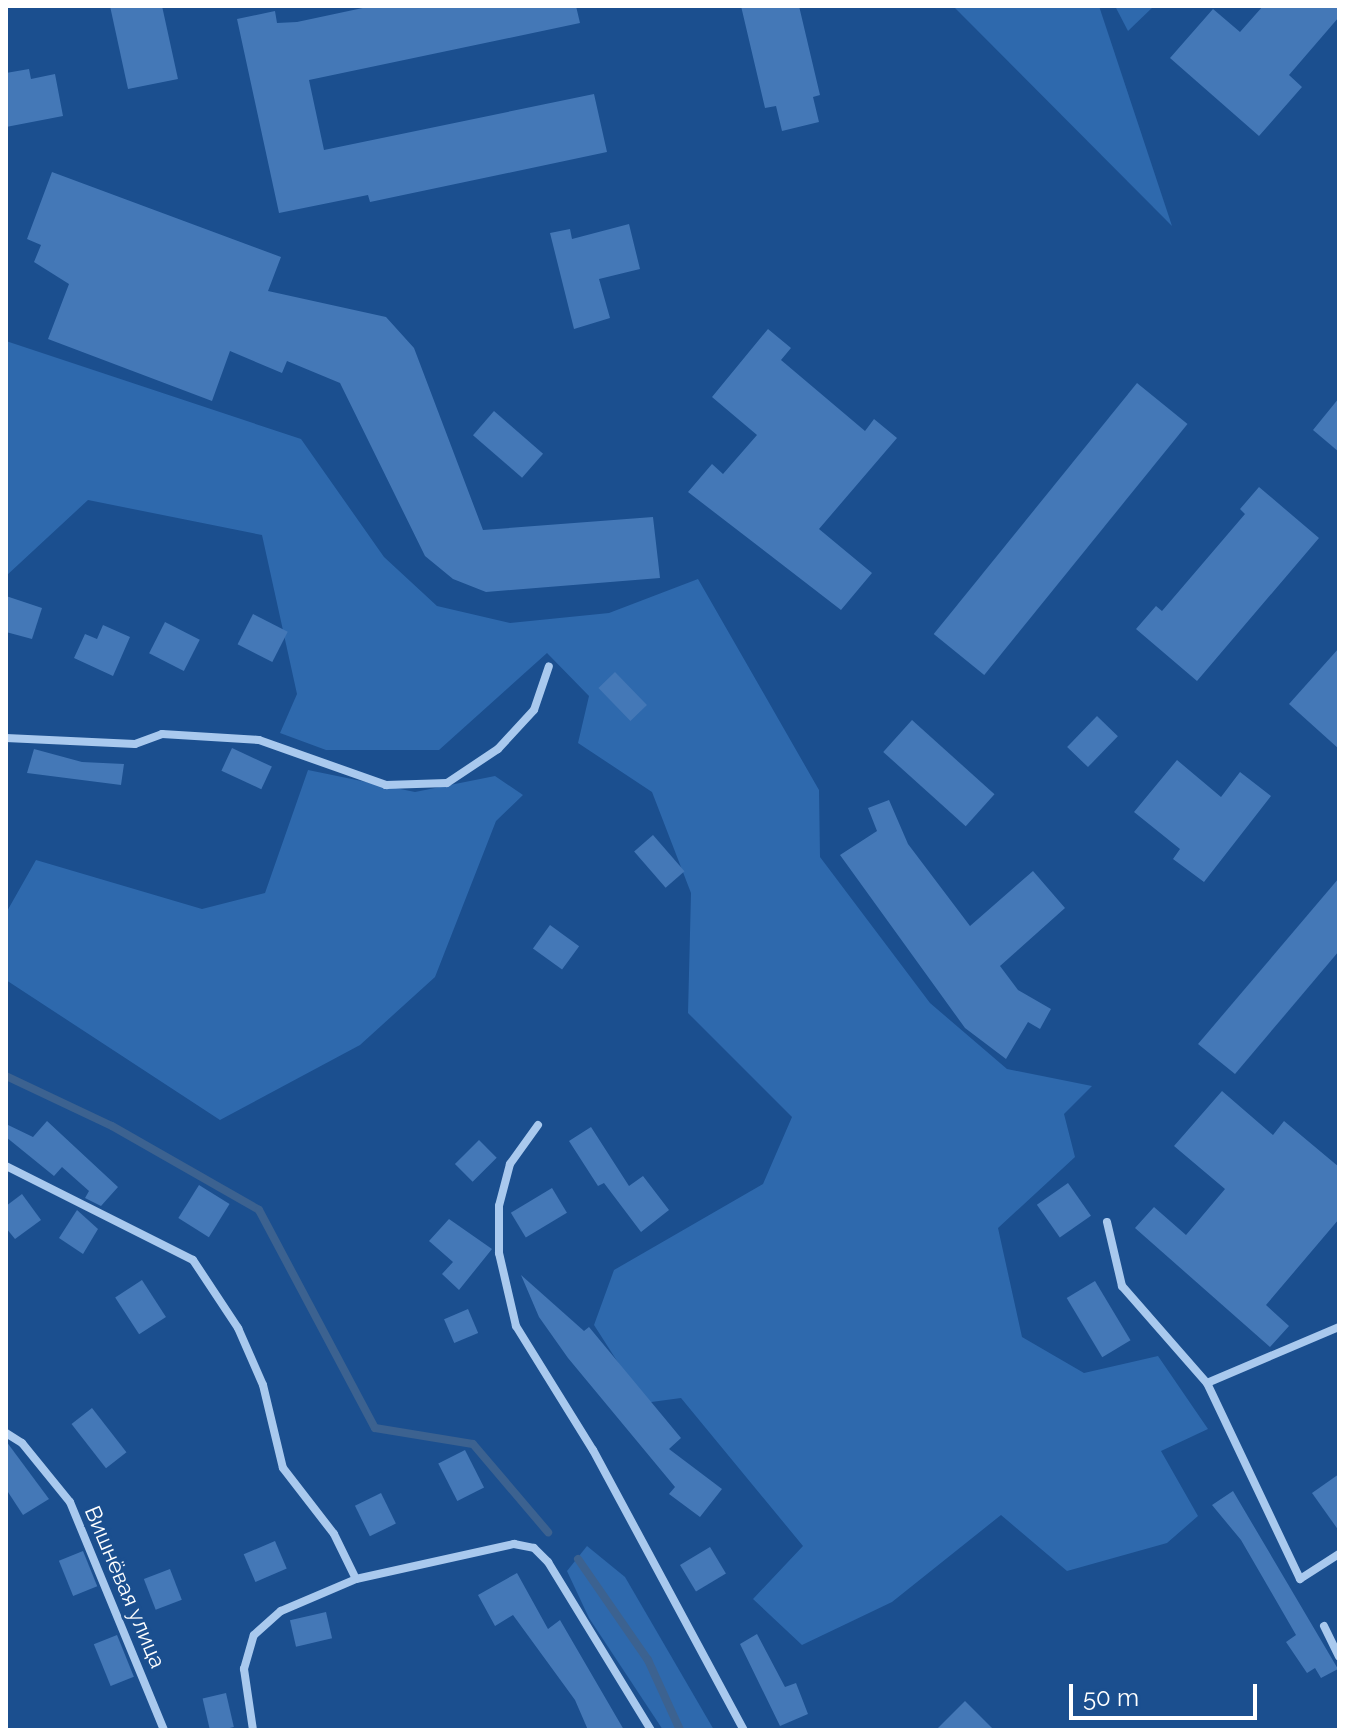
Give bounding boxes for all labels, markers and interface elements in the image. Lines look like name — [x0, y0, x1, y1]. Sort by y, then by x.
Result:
street label: Вишнёвая улица — [79, 1502, 171, 1672]
scale bar — [1073, 1668, 1261, 1718]
text: 50 m — [1083, 1683, 1139, 1712]

